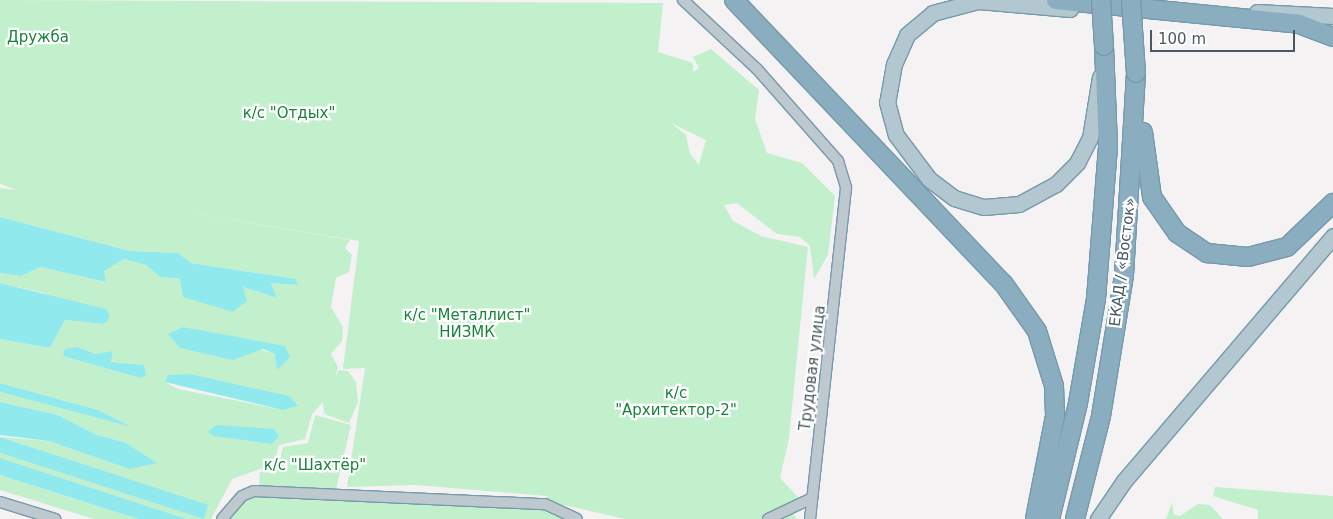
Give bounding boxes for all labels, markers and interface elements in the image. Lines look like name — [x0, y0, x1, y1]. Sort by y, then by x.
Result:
scale bar — [1153, 20, 1298, 52]
park label: Дружба — [7, 29, 69, 47]
text: 100 m — [1158, 30, 1206, 48]
park label: к/с "Отдых" — [243, 105, 335, 123]
street label: ЕКАД / «Восток» — [1106, 197, 1140, 327]
street label: Трудовая улица — [796, 304, 830, 432]
park label: к/с "Металлист" НИЗМК — [404, 306, 530, 341]
park label: к/с "Архитектор-2" — [615, 384, 737, 419]
park label: к/с "Шахтёр" — [264, 457, 366, 475]

